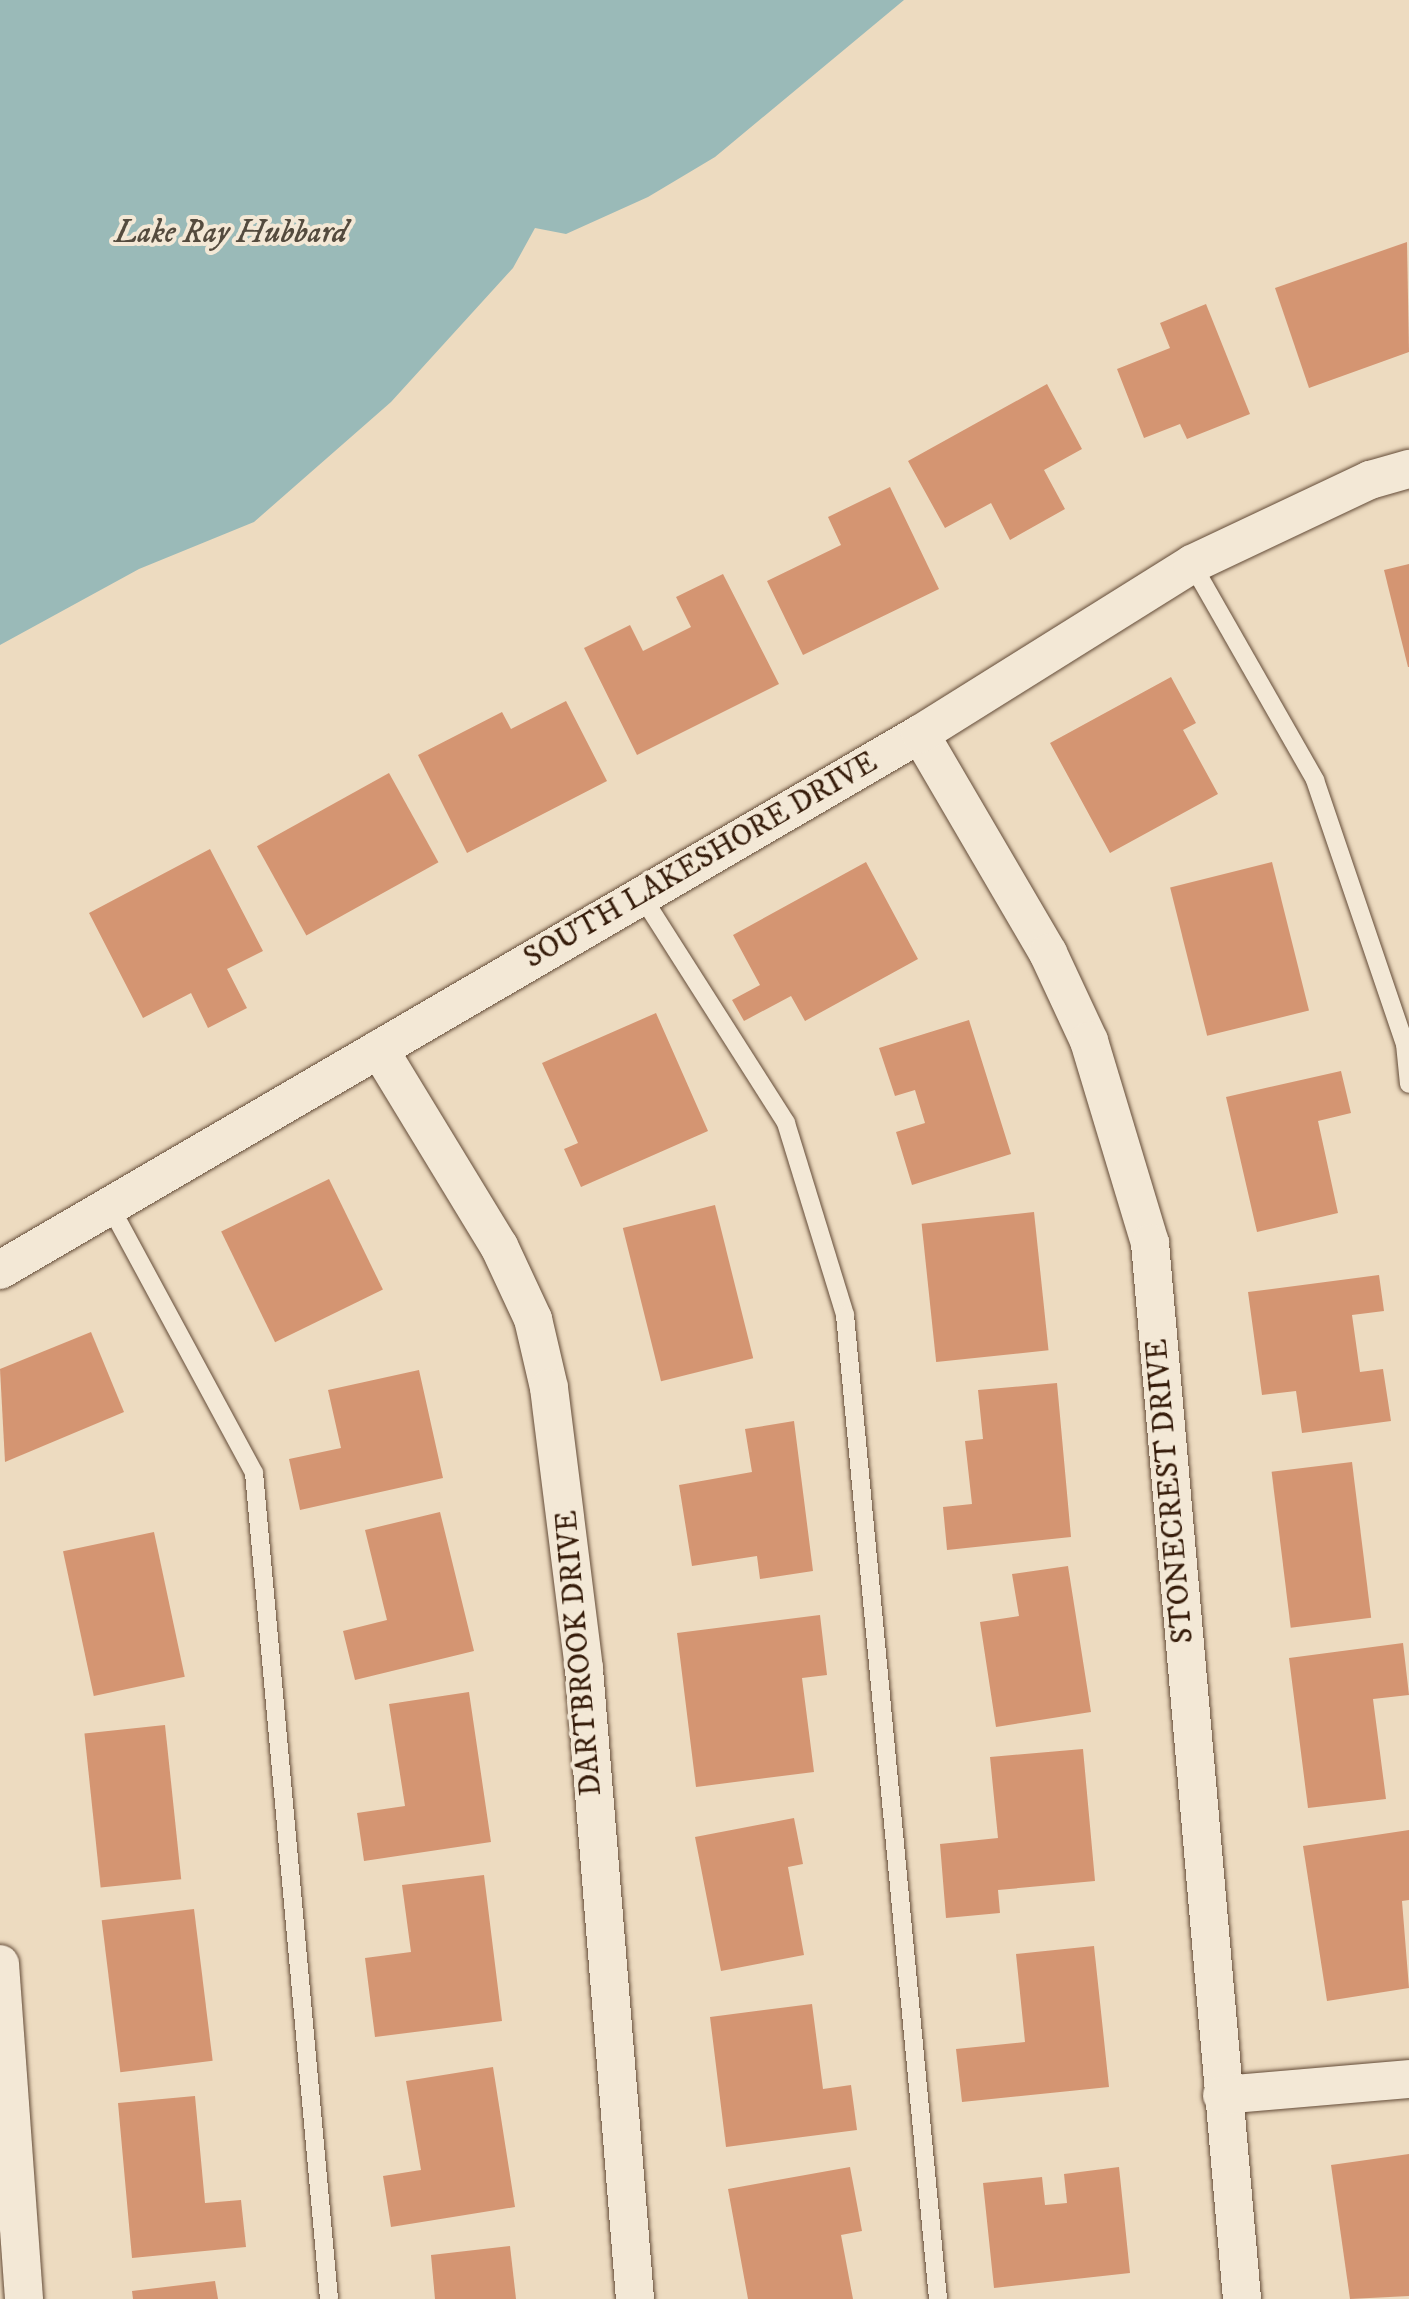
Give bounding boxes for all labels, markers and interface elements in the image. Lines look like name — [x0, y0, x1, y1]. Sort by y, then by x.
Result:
water label: Lake Ray Hubbard — [115, 214, 347, 252]
street label: SOUTH LAKESHORE DRIVE — [518, 745, 884, 977]
street label: STONECREST DRIVE — [1140, 1337, 1202, 1645]
street label: DARTBROOK DRIVE — [550, 1509, 610, 1797]

